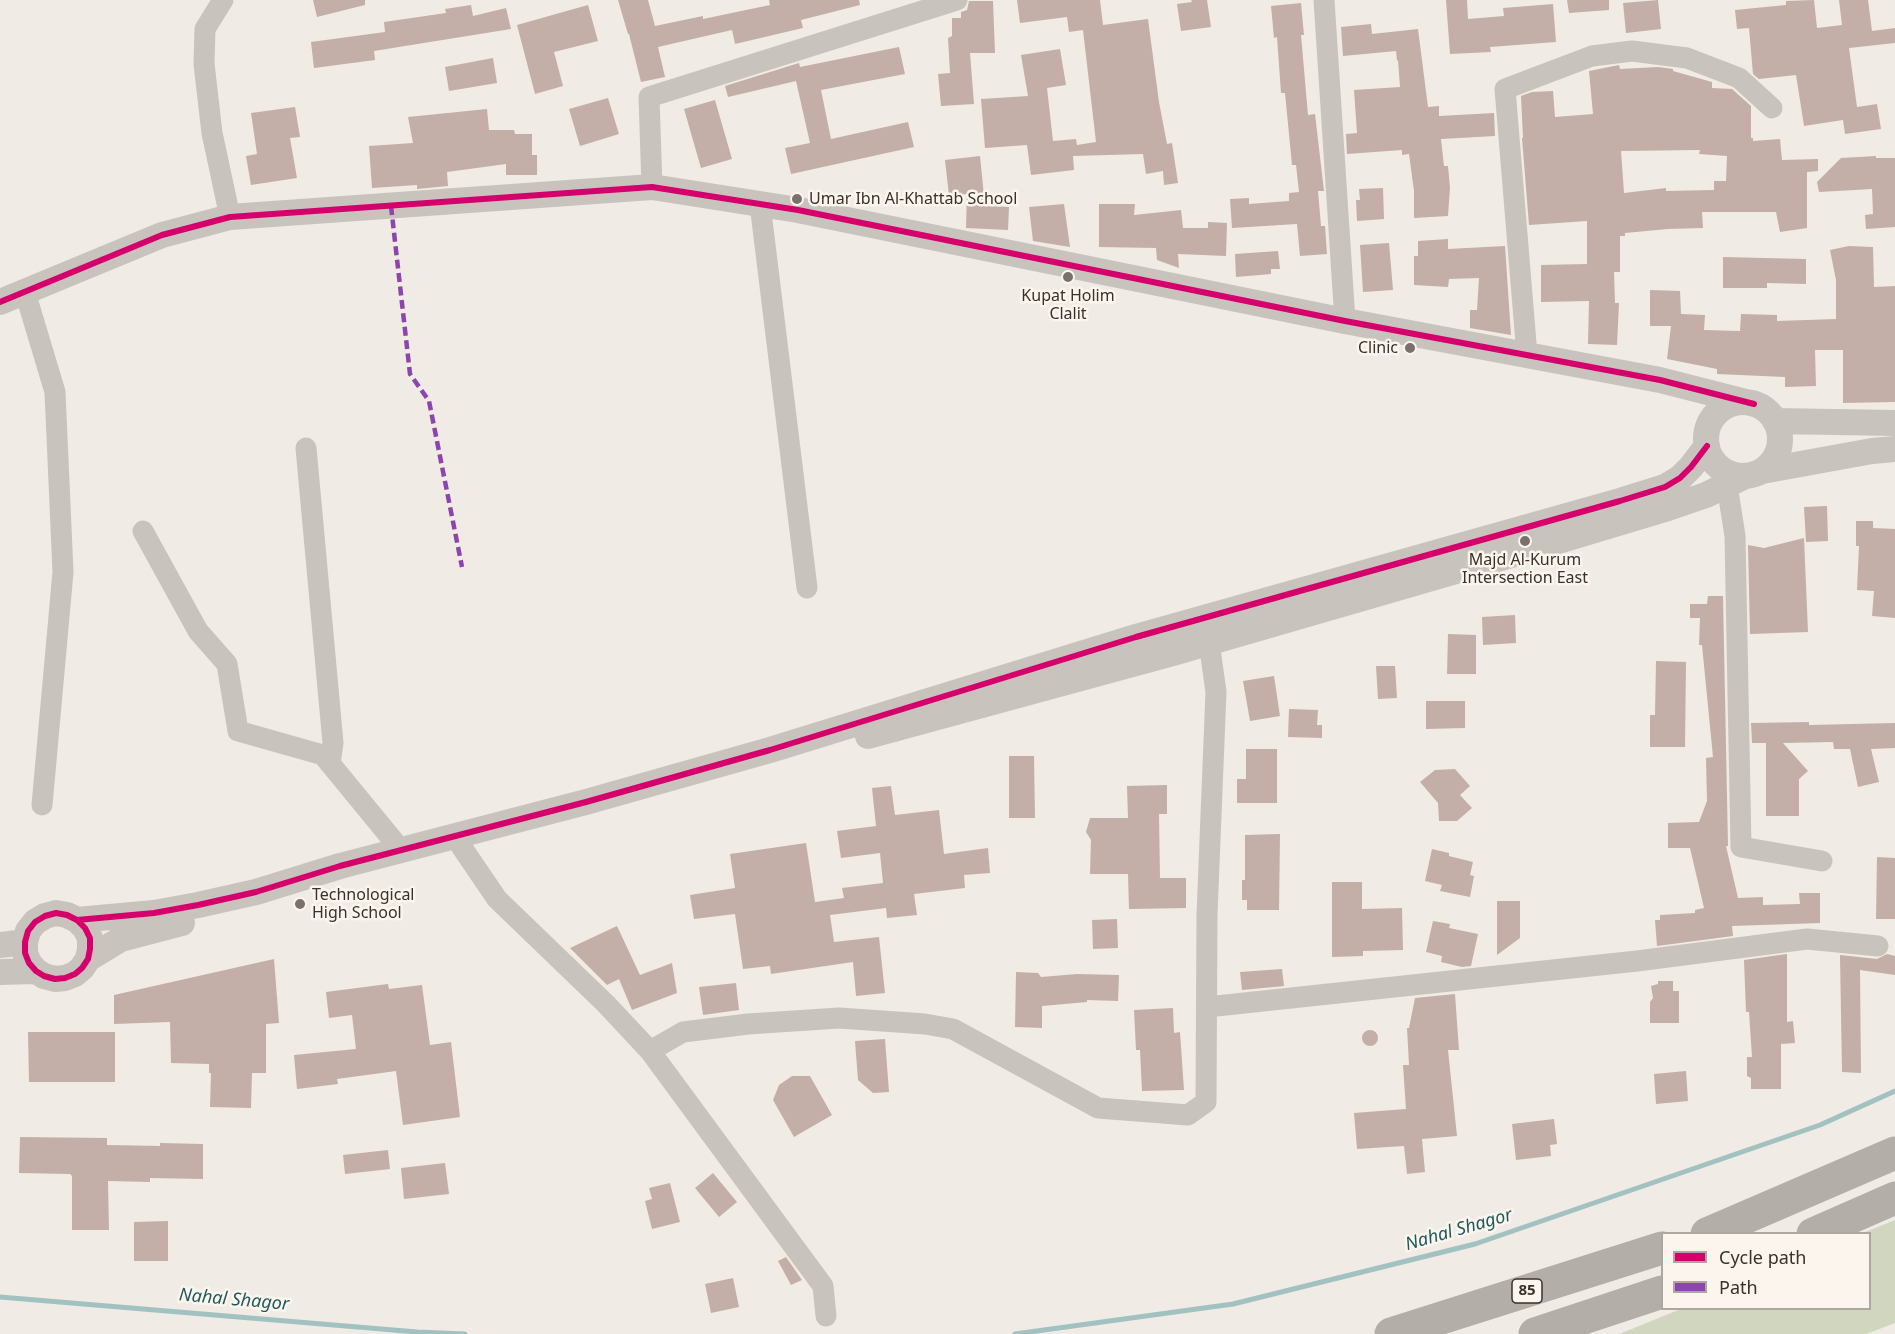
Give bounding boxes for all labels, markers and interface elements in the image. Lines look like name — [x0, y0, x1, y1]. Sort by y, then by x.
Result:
place label: Umar Ibn Al-Khattab School — [809, 189, 1017, 209]
marker: Umar Ibn Al-Khattab School — [790, 192, 804, 206]
marker: Kupat Holim Clalit — [1061, 270, 1075, 284]
place label: Kupat Holim Clalit — [1021, 286, 1115, 324]
place label: Clinic — [1358, 338, 1398, 358]
marker: Clinic — [1403, 341, 1417, 355]
marker: Majd Al-Kurum Intersection East — [1518, 534, 1532, 548]
place label: Majd Al-Kurum Intersection East — [1462, 550, 1588, 588]
place label: Technological High School — [312, 885, 414, 923]
marker: Technological High School — [293, 897, 307, 911]
water label: Nahal Shagor — [1403, 1204, 1515, 1256]
legend — [1661, 1232, 1871, 1310]
text: Cycle path — [1719, 1245, 1806, 1269]
text: Path — [1719, 1275, 1758, 1299]
road number: 85 — [1512, 1279, 1542, 1303]
water label: Nahal Shagor — [178, 1284, 290, 1316]

